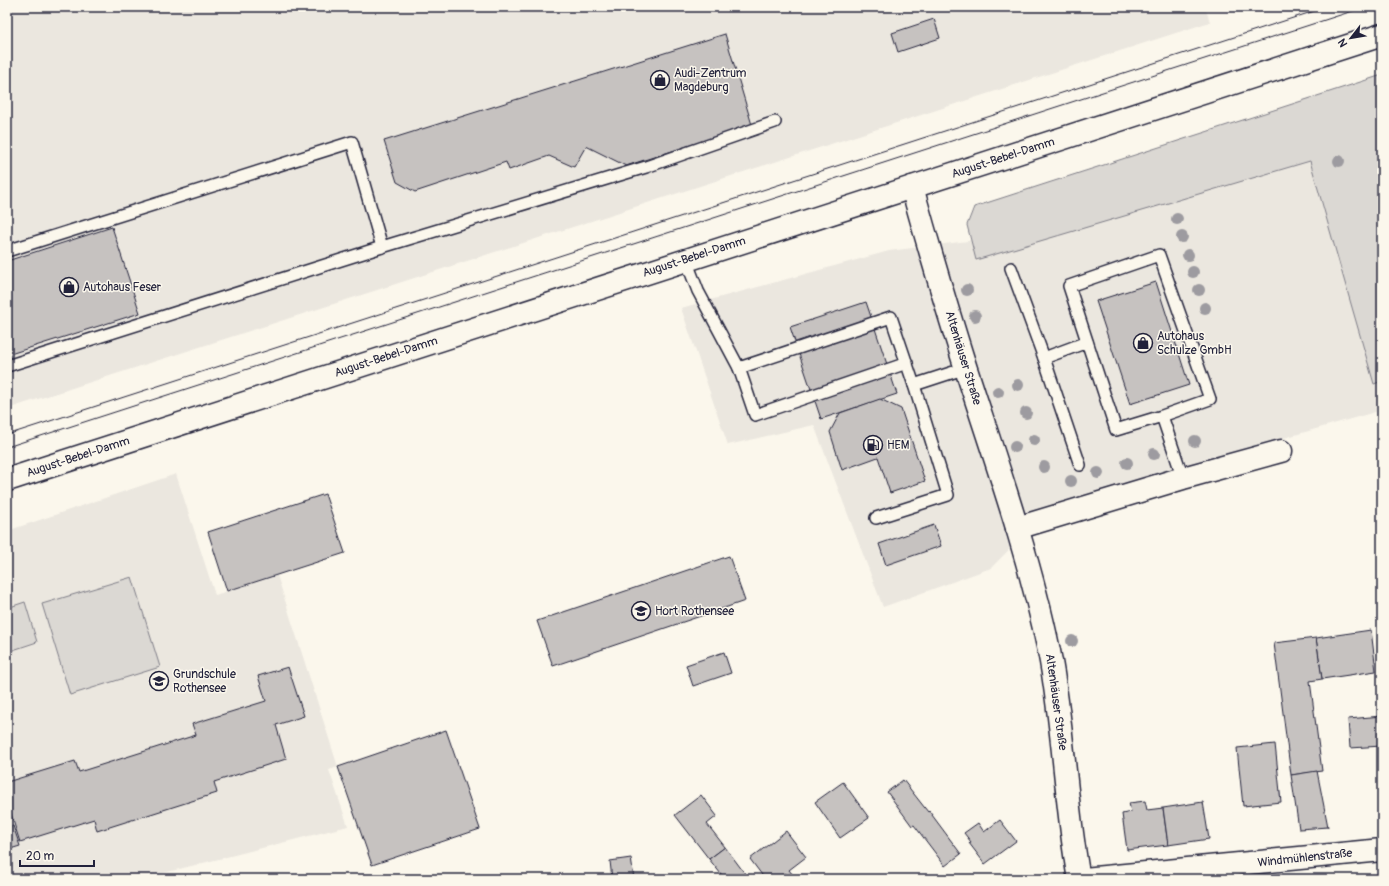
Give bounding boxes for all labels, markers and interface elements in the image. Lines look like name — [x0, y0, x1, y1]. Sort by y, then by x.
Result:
north arrow — [1331, 18, 1371, 58]
text: N — [1335, 36, 1350, 49]
place label: Audi-Zentrum Magdeburg — [674, 66, 747, 95]
shop icon: Audi-Zentrum Magdeburg — [649, 69, 671, 91]
street label: August-Bebel-Damm — [949, 134, 1057, 182]
street label: August-Bebel-Damm — [640, 233, 748, 281]
shop icon: Autohaus Feser — [58, 276, 80, 298]
place label: Autohaus Feser — [83, 280, 162, 295]
street label: Altenhäuser Straße — [942, 309, 984, 407]
place label: Autohaus Schulze GmbH — [1157, 329, 1232, 358]
shop icon: Autohaus Schulze GmbH — [1132, 332, 1154, 354]
street label: August-Bebel-Damm — [332, 333, 440, 381]
street label: August-Bebel-Damm — [24, 433, 132, 481]
fuel station icon: HEM — [862, 434, 884, 456]
place label: HEM — [887, 438, 910, 453]
school or university icon: Hort Rothensee — [630, 600, 652, 622]
place label: Hort Rothensee — [655, 604, 734, 619]
street label: Altenhäuser Straße — [1042, 653, 1070, 751]
place label: Grundschule Rothensee — [173, 667, 236, 696]
school or university icon: Grundschule Rothensee — [148, 670, 170, 692]
scale bar — [20, 842, 94, 868]
street label: Windmühlenstraße — [1257, 846, 1353, 870]
text: 20 m — [26, 849, 55, 864]

